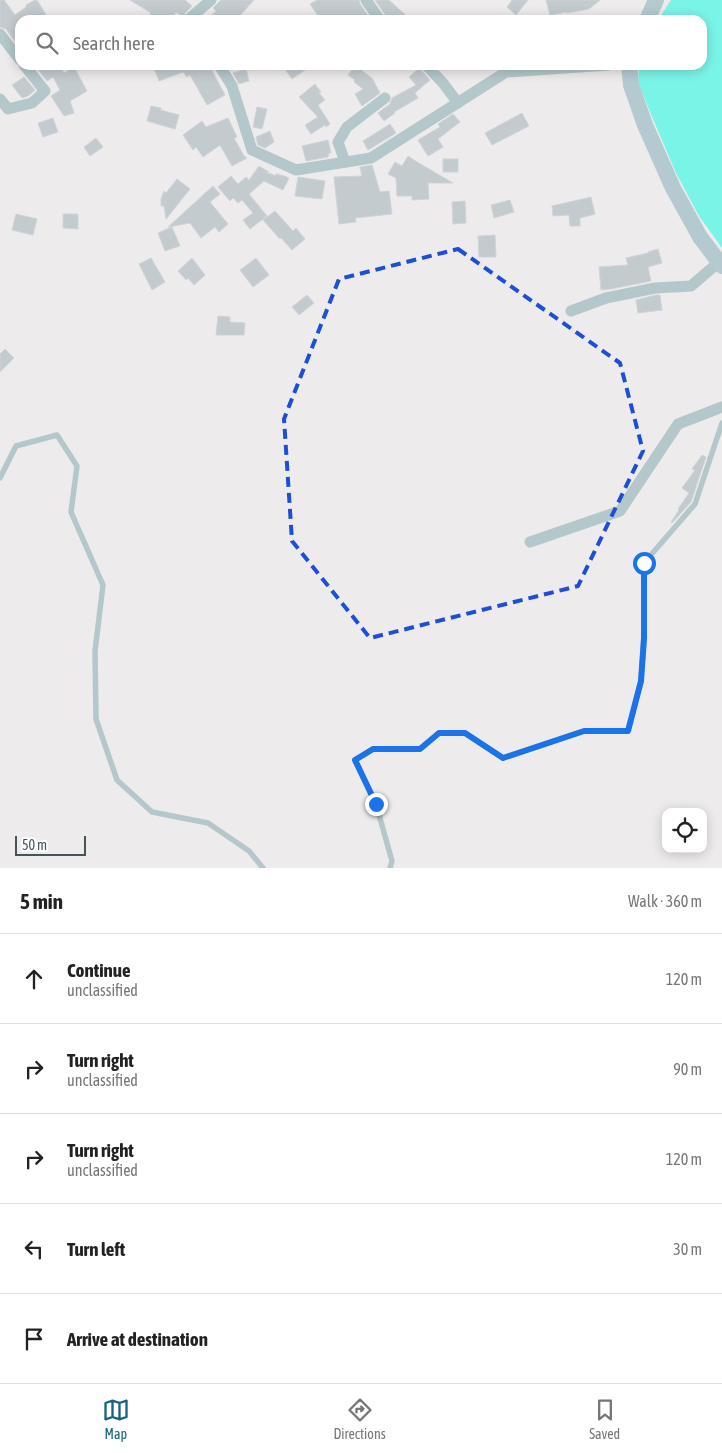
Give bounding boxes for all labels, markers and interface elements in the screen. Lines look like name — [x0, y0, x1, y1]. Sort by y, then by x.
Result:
search box — [15, 15, 707, 70]
icon: search — [33, 29, 61, 57]
text: Search here — [73, 32, 155, 54]
route start — [633, 552, 656, 575]
route end — [365, 793, 388, 816]
map controls — [662, 808, 707, 853]
button: locate — [662, 808, 707, 853]
scale bar — [15, 833, 86, 856]
text: 50 m — [22, 837, 47, 853]
text: 5 min — [20, 889, 63, 913]
text: Walk · 360 m — [628, 892, 702, 910]
text: Continue — [67, 959, 131, 981]
icon: ahead — [20, 965, 48, 993]
text: 120 m — [666, 970, 702, 988]
text: unclassified — [67, 981, 138, 999]
text: Turn right — [67, 1049, 134, 1071]
icon: right — [20, 1055, 48, 1083]
text: 90 m — [673, 1060, 702, 1078]
text: unclassified — [67, 1071, 138, 1089]
text: Turn right — [67, 1139, 134, 1161]
icon: right — [20, 1145, 48, 1173]
text: 120 m — [666, 1150, 702, 1168]
text: unclassified — [67, 1161, 138, 1179]
icon: left — [20, 1235, 48, 1263]
text: Turn left — [67, 1238, 125, 1260]
text: 30 m — [673, 1240, 702, 1258]
icon: arrive — [20, 1325, 48, 1353]
text: Arrive at destination — [67, 1328, 208, 1350]
tab: Map — [102, 1396, 130, 1442]
tab: Directions — [333, 1396, 386, 1442]
tab: Saved — [589, 1396, 620, 1442]

